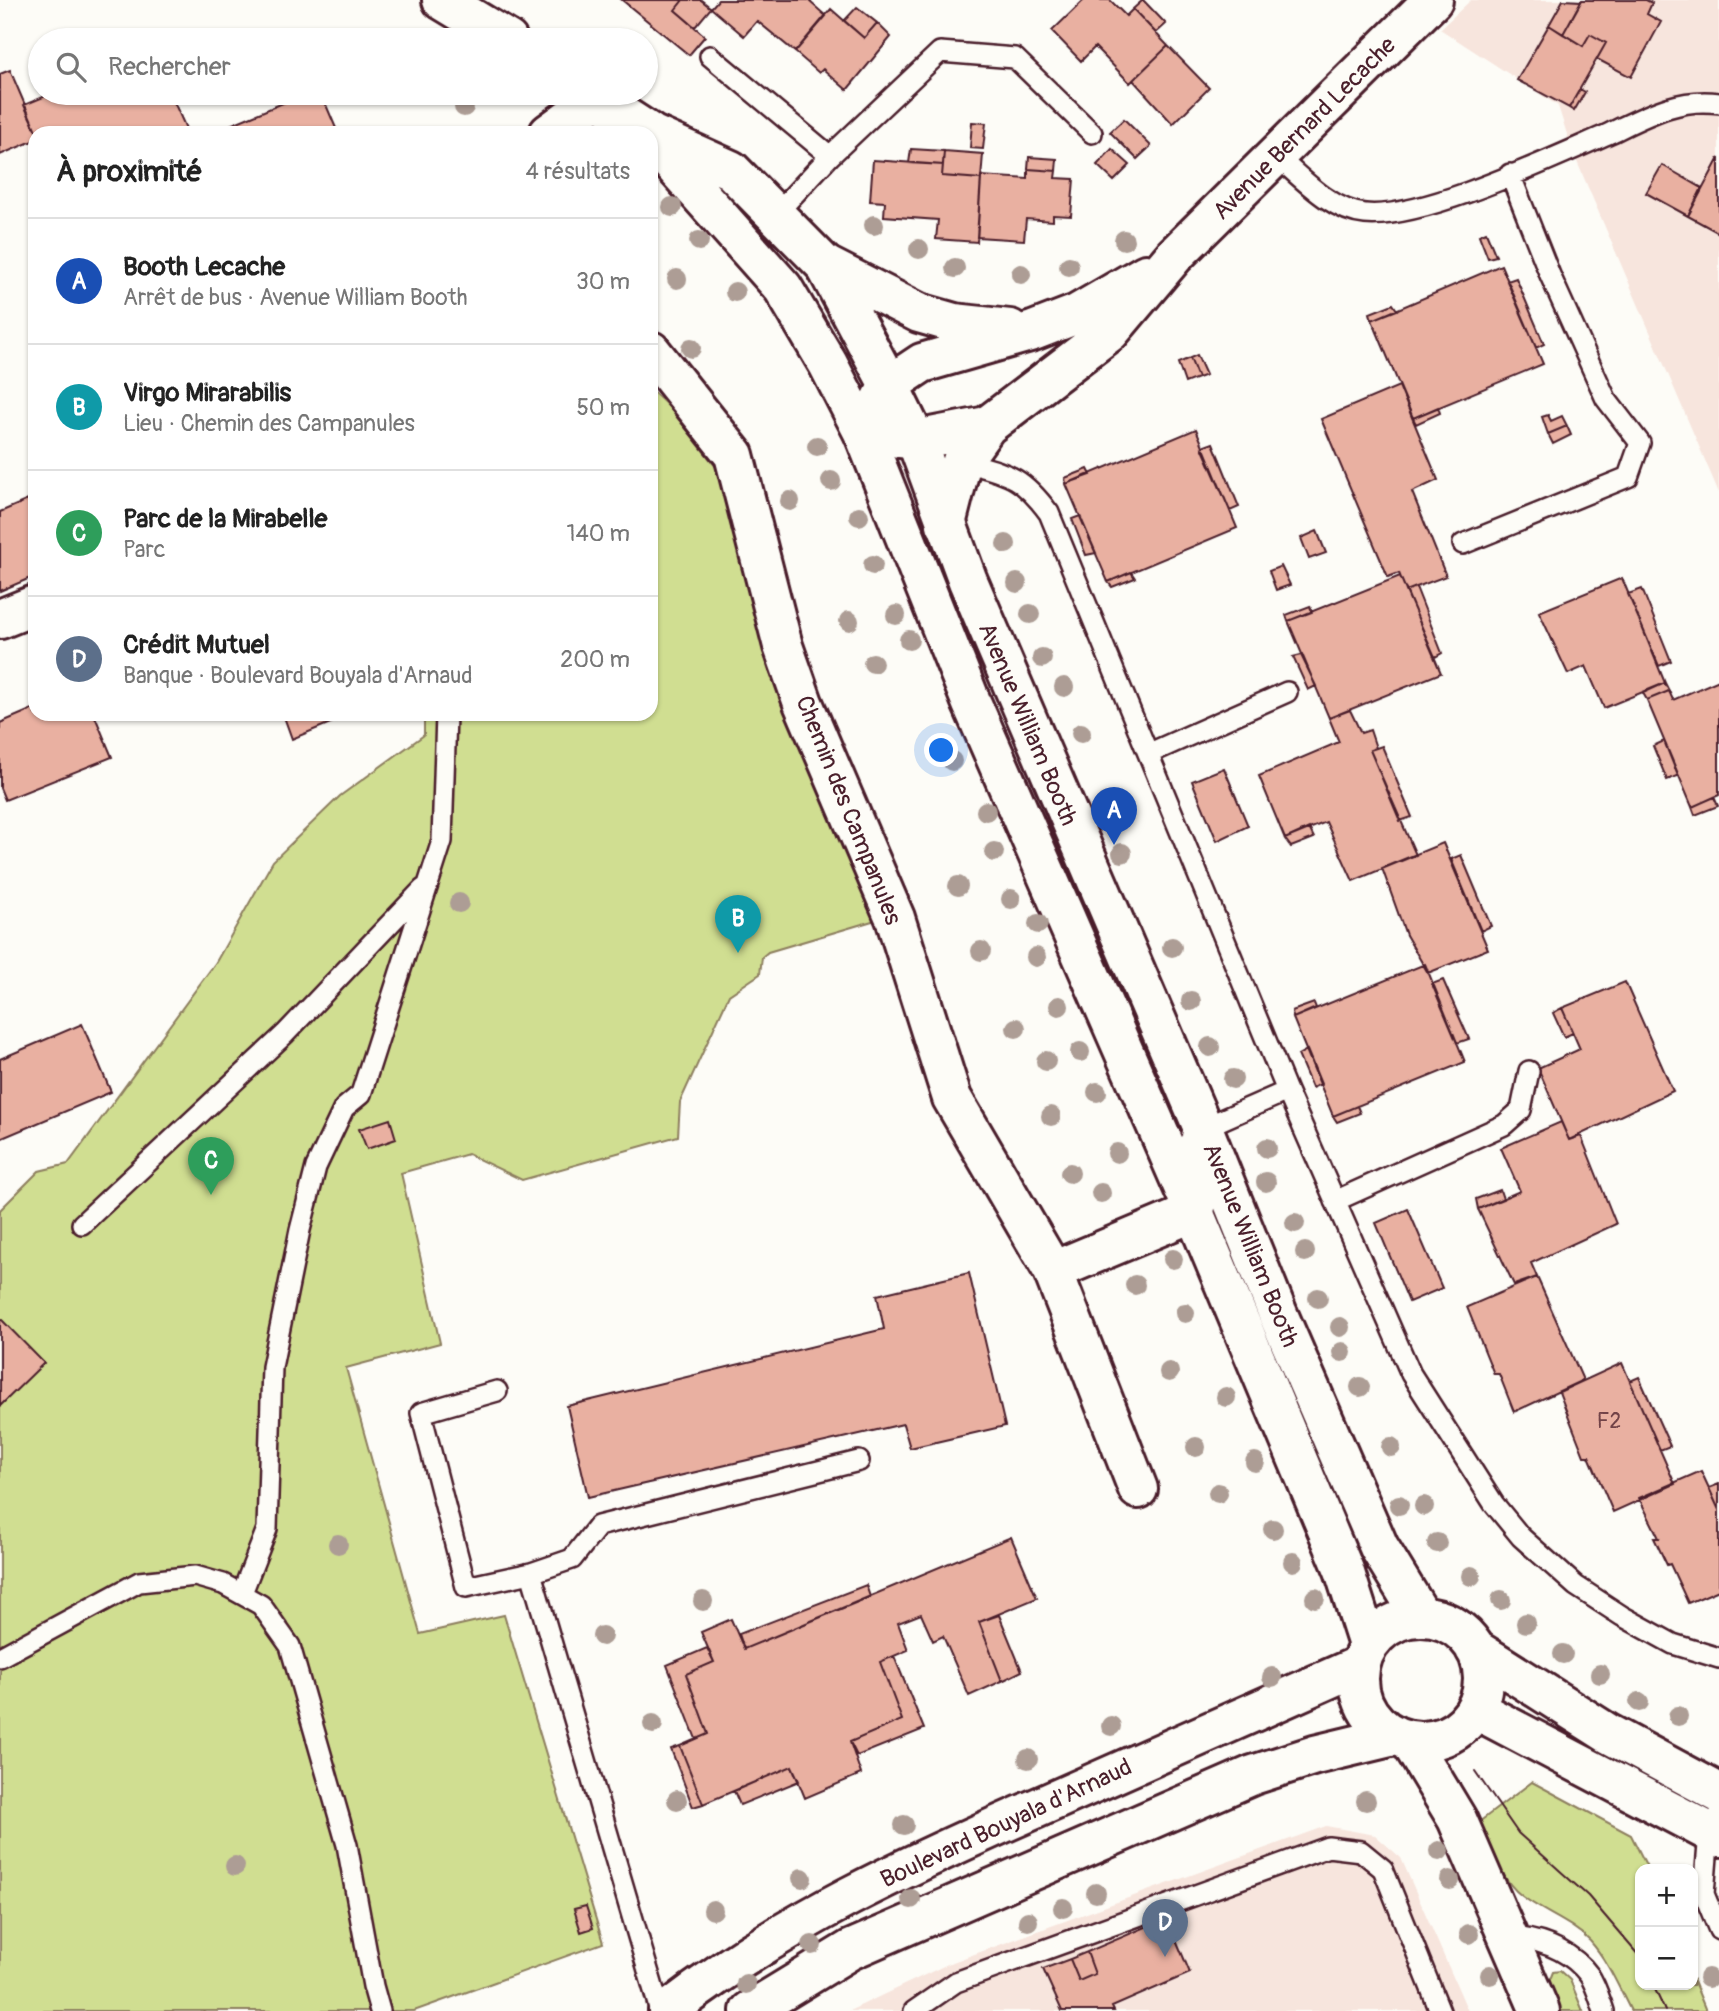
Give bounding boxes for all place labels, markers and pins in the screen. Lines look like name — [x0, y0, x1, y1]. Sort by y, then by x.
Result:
pin: A — [1091, 787, 1137, 845]
pin: B — [715, 895, 761, 953]
pin: C — [188, 1137, 234, 1195]
pin: D — [1142, 1899, 1188, 1957]

